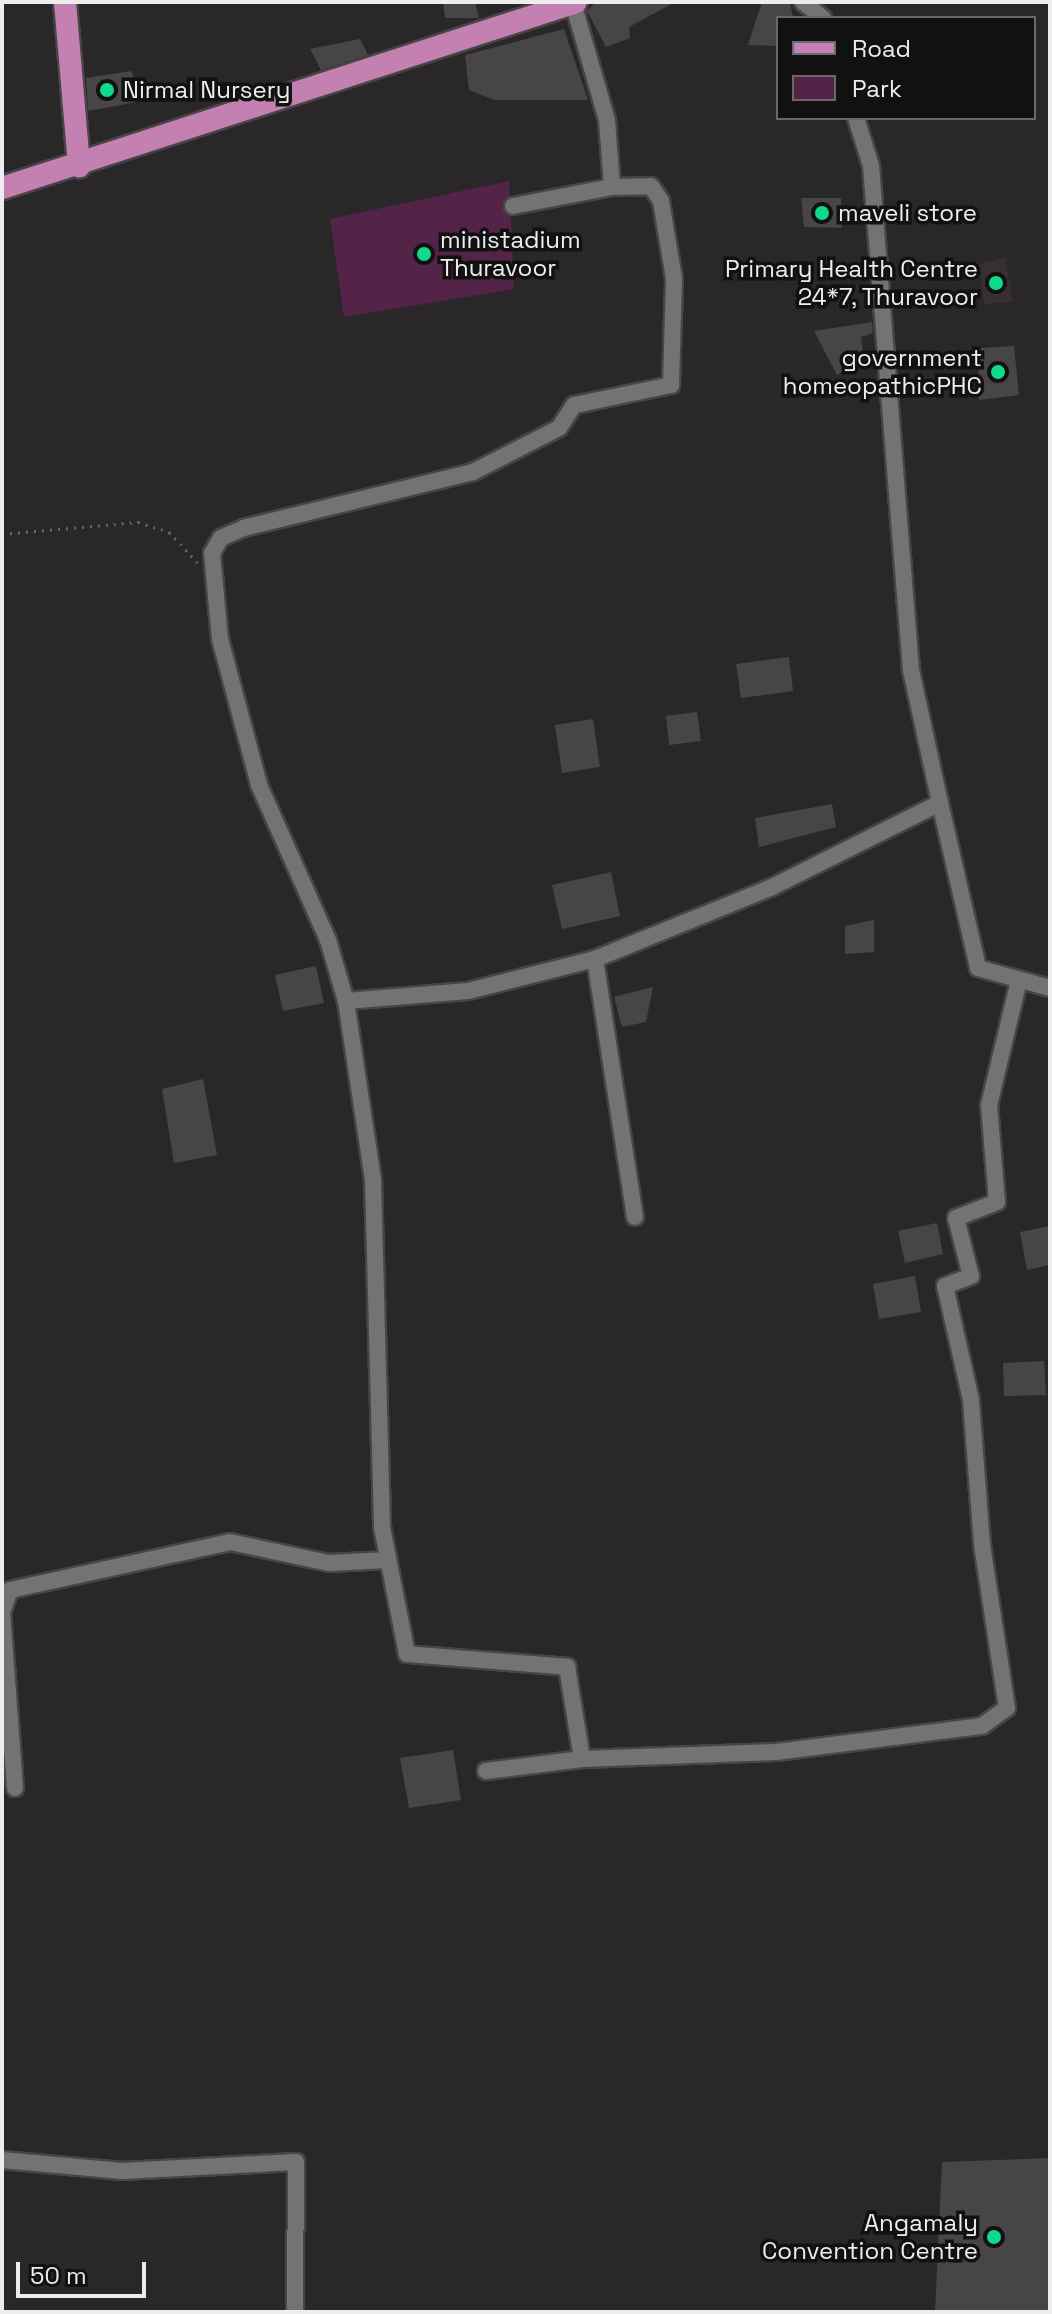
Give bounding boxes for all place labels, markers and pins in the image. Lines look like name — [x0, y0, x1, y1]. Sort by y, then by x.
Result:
place label: Nirmal Nursery — [123, 76, 290, 104]
marker: Nirmal Nursery — [98, 81, 116, 99]
place label: maveli store — [838, 199, 977, 227]
marker: maveli store — [813, 204, 831, 222]
place label: ministadium Thuravoor — [440, 226, 581, 282]
marker: ministadium Thuravoor — [415, 245, 433, 263]
place label: Primary Health Centre 24*7, Thuravoor — [725, 255, 978, 311]
marker: Primary Health Centre 24*7, Thuravoor — [985, 272, 1007, 294]
place label: government homeopathicPHC — [783, 344, 982, 400]
marker: government homeopathicPHC — [989, 363, 1007, 381]
place label: Angamaly Convention Centre — [762, 2209, 978, 2265]
marker: Angamaly Convention Centre — [985, 2228, 1003, 2246]

